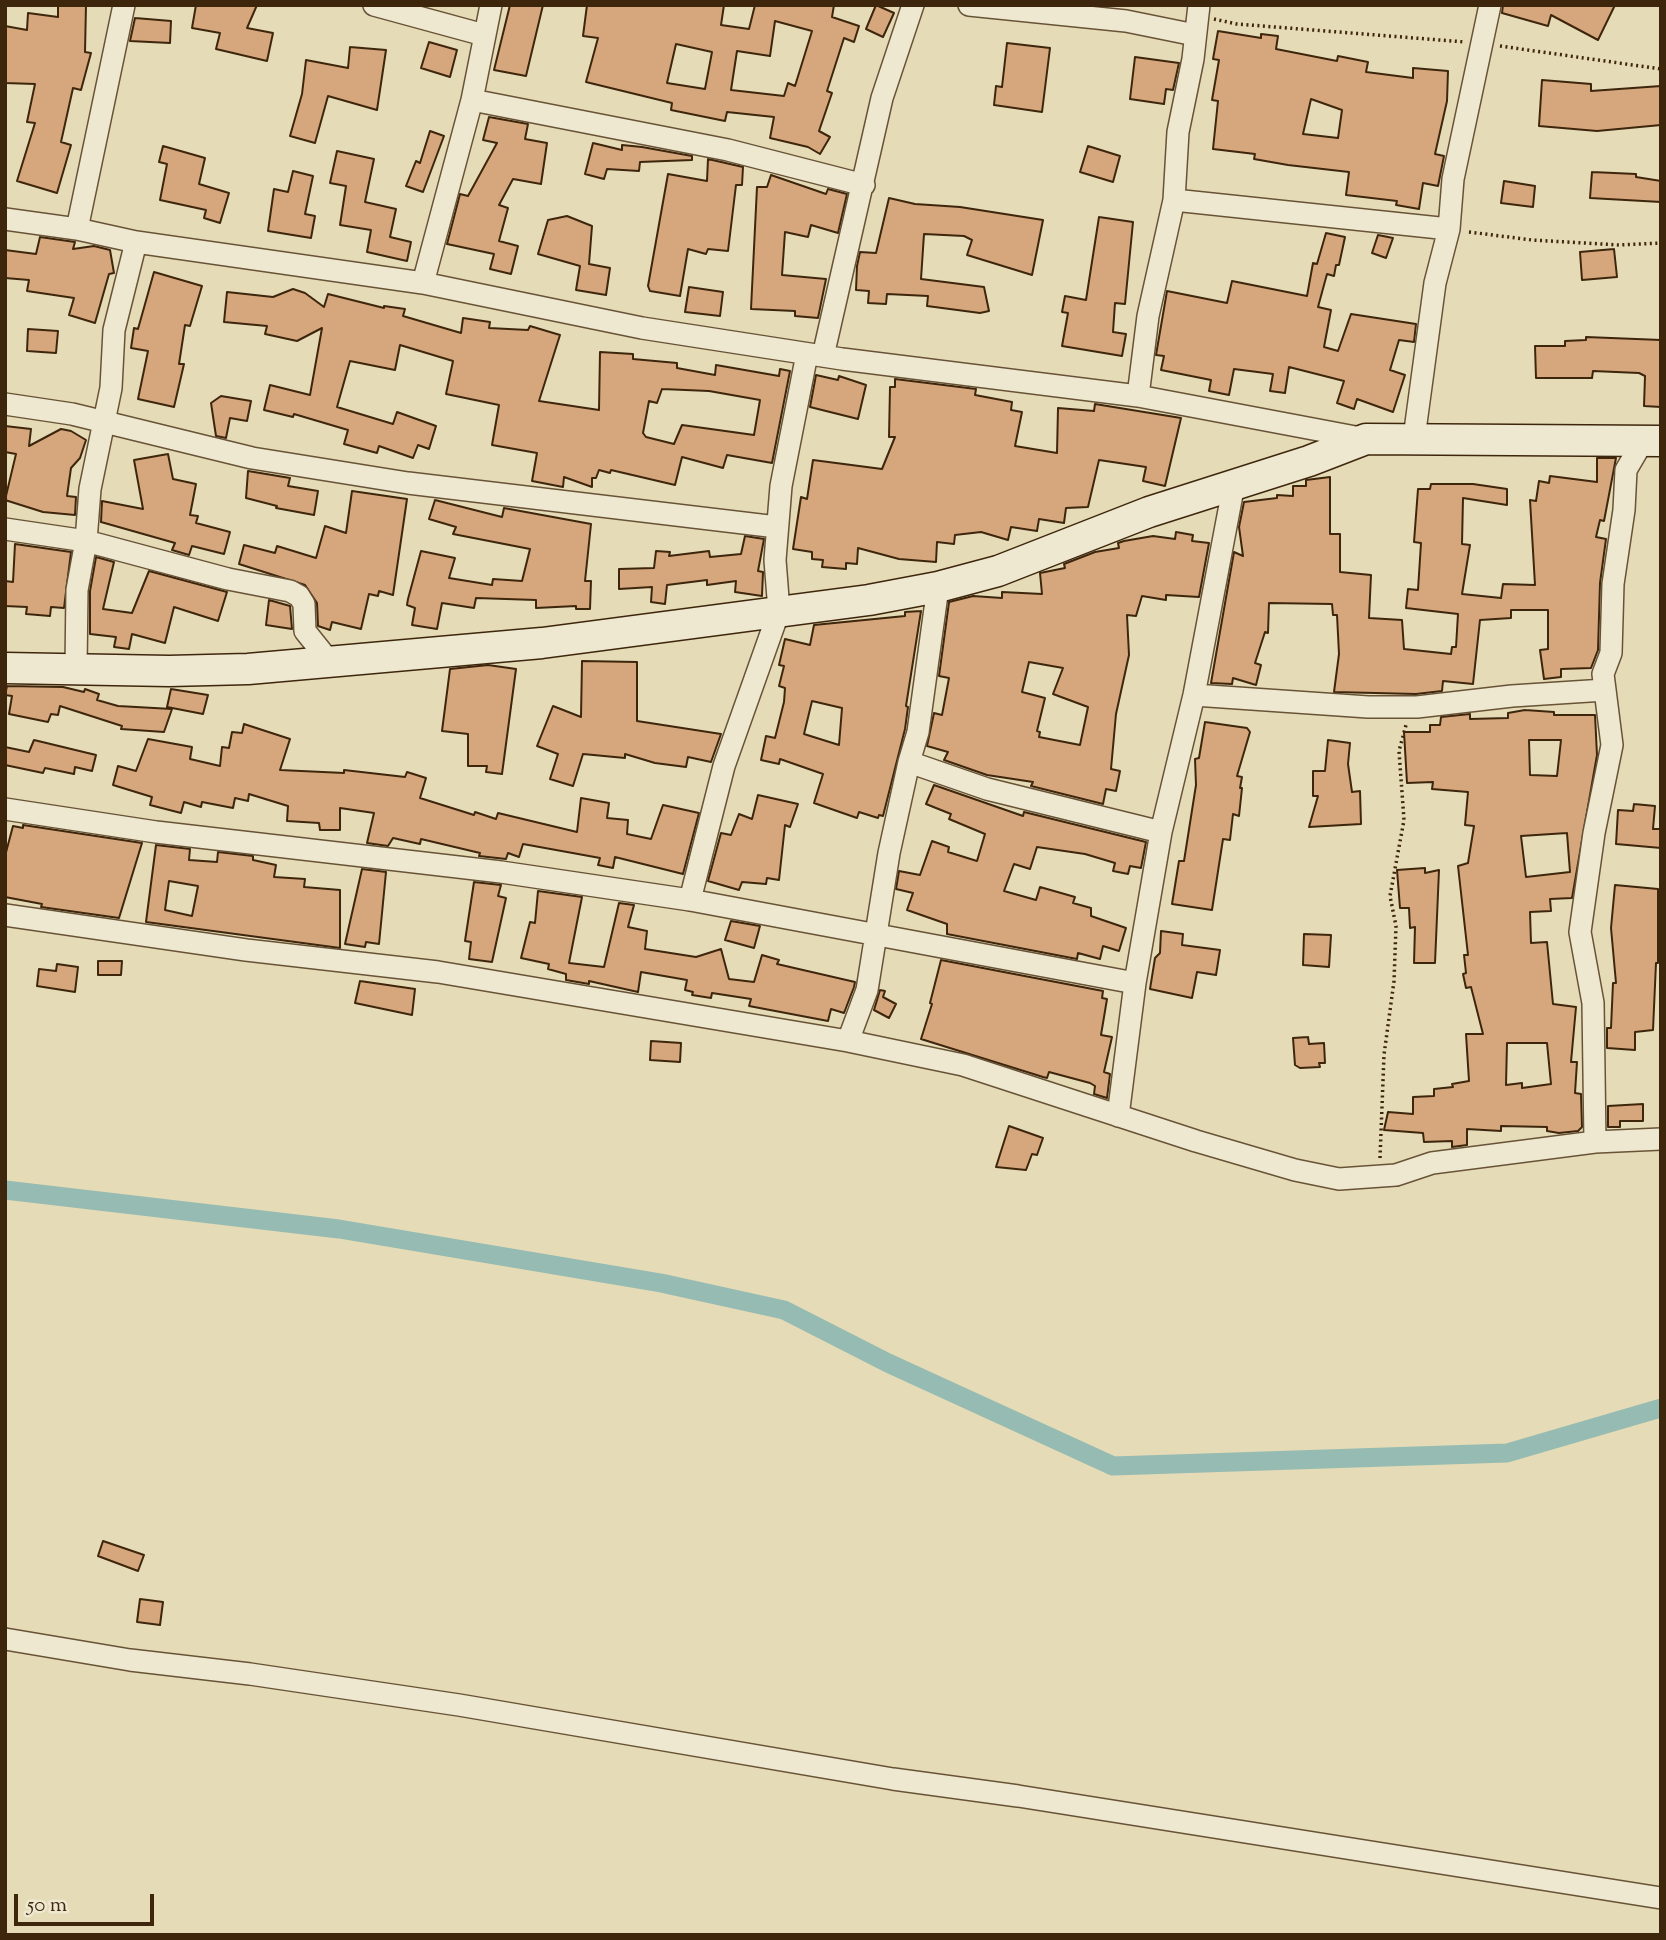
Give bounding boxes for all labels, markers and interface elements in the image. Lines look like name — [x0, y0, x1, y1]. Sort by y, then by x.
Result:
scale bar — [18, 1881, 158, 1925]
text: 50 m — [27, 1891, 67, 1921]

